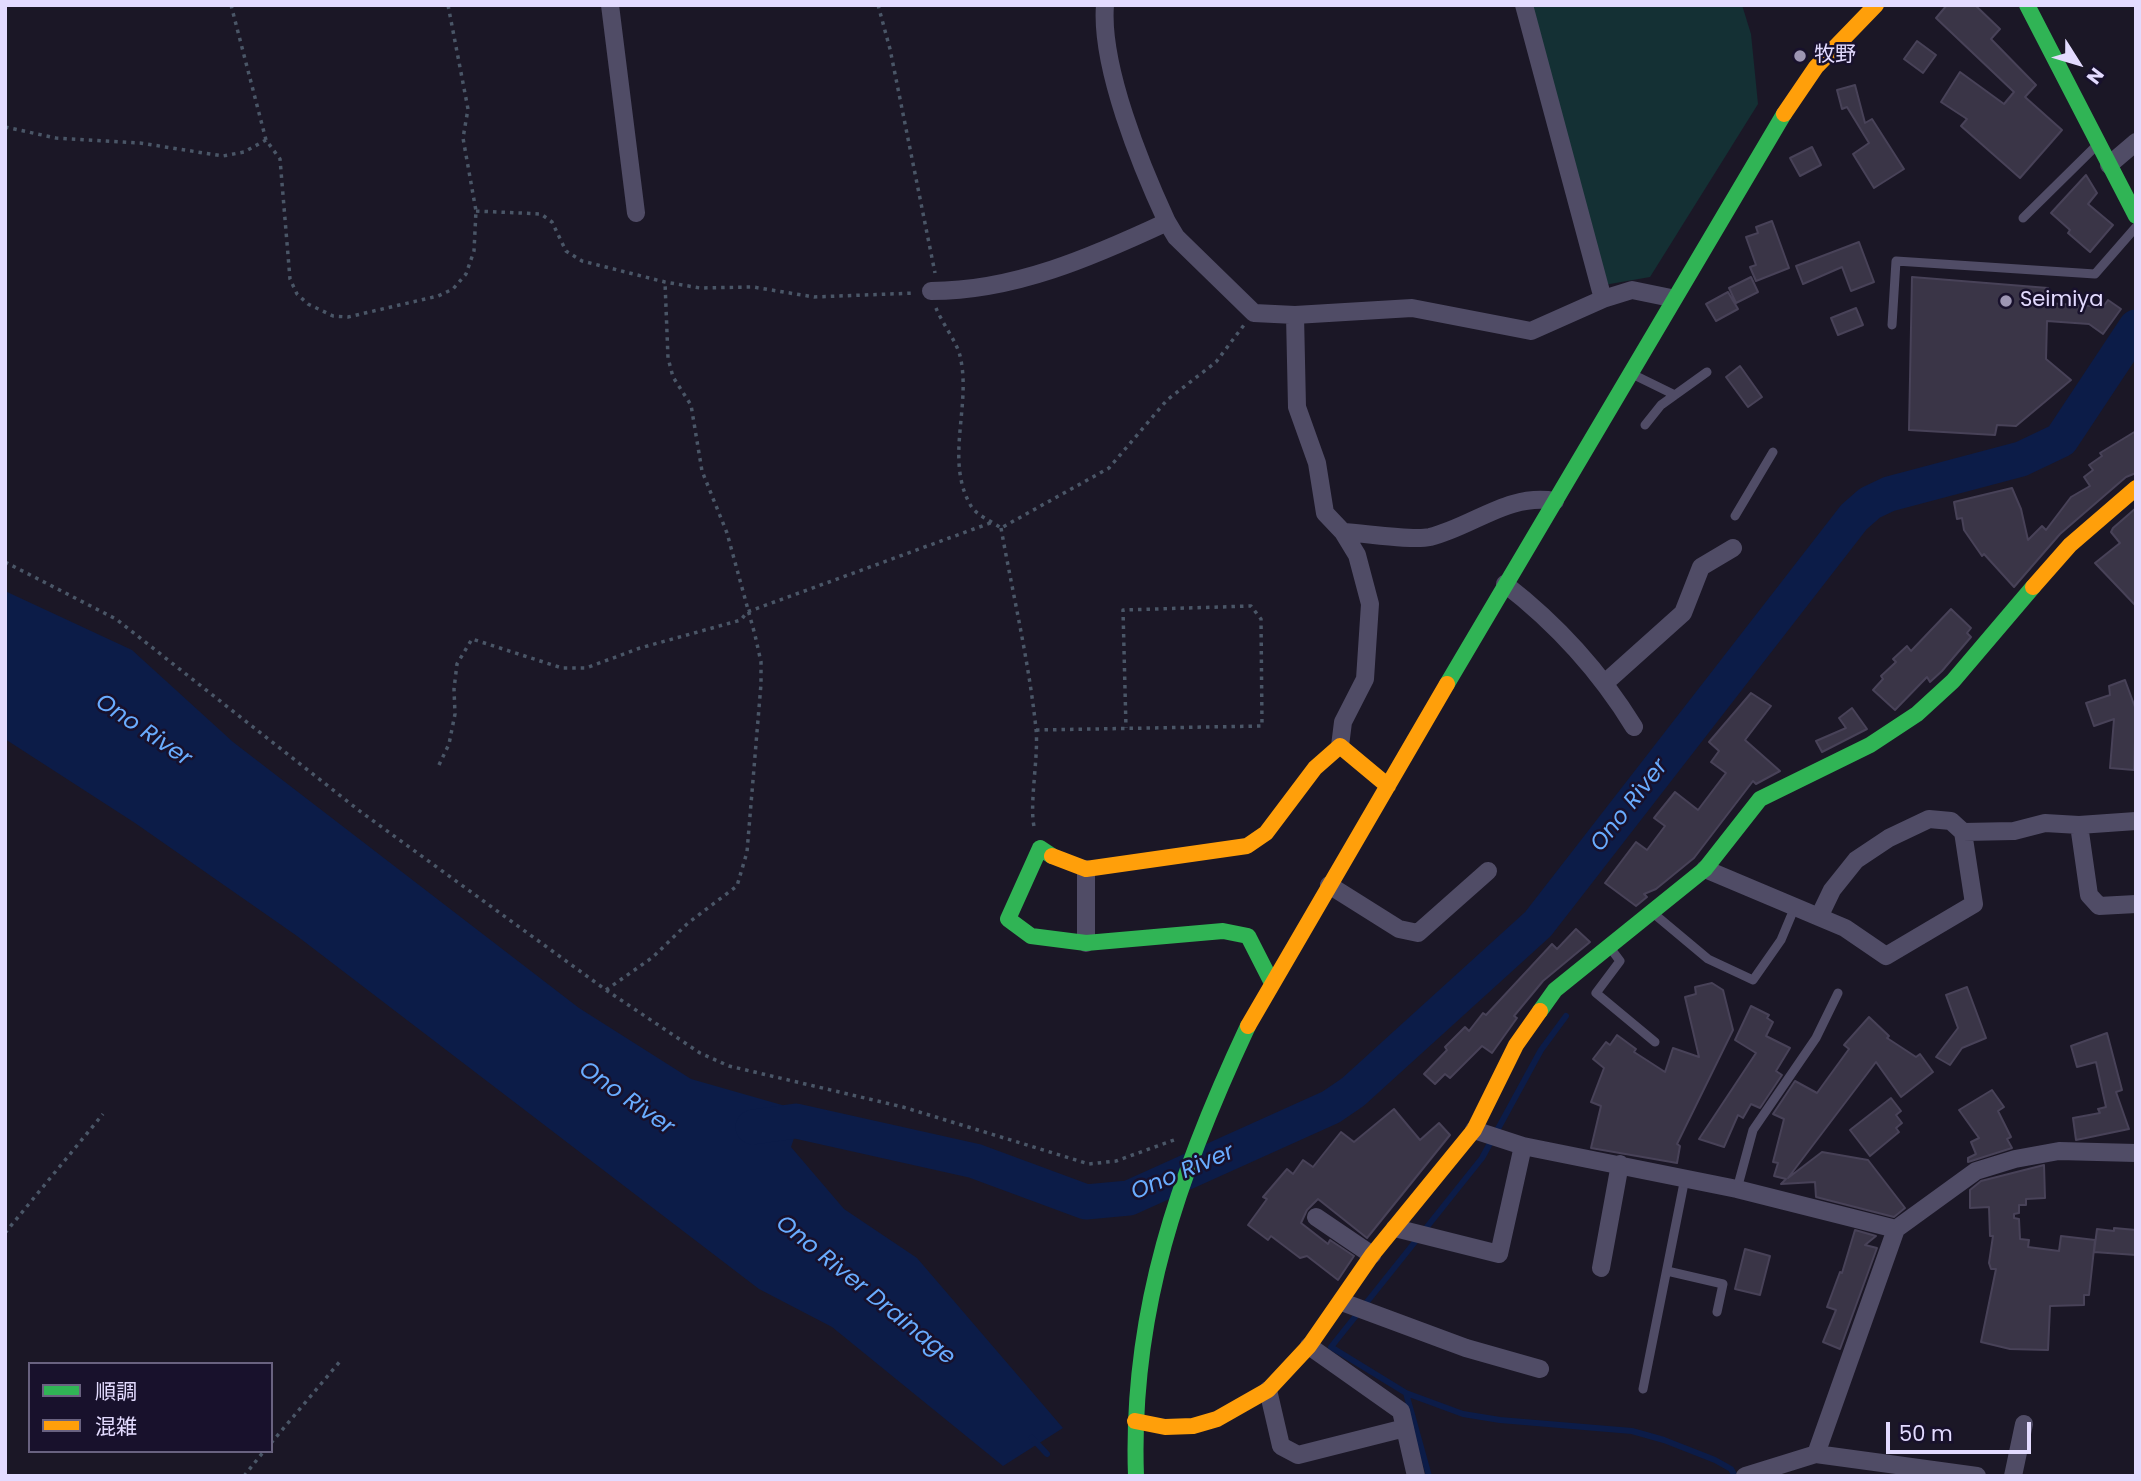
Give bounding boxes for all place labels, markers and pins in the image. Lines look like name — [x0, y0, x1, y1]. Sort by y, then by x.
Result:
place label: 牧野 — [1814, 43, 1856, 69]
marker: 牧野 — [1792, 48, 1808, 64]
place label: Seimiya — [2020, 288, 2103, 314]
marker: Seimiya — [1998, 293, 2014, 309]

